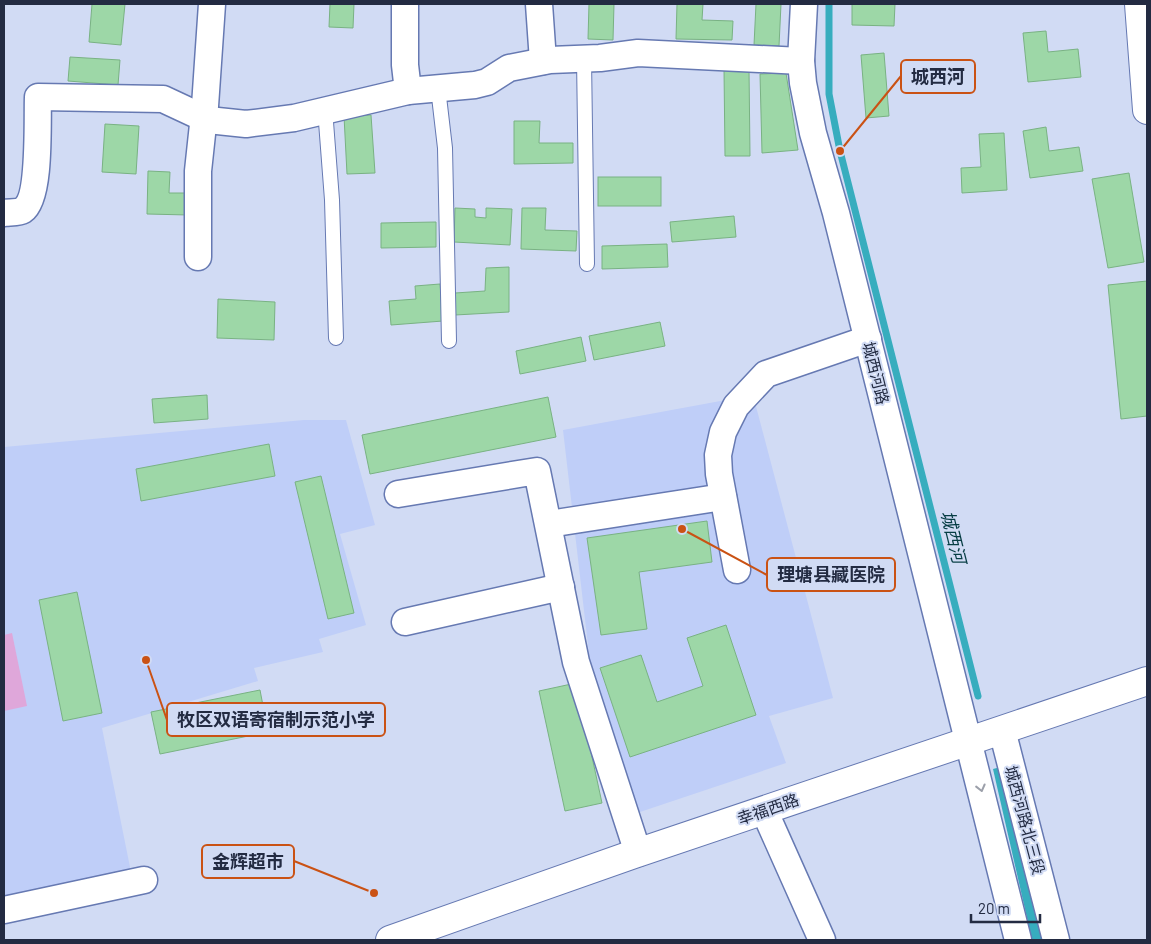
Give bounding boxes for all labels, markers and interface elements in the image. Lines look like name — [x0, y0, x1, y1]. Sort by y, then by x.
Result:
callout: 城西河 — [901, 60, 975, 93]
text: 城西河 — [911, 65, 965, 87]
street label: 城西河路 — [860, 340, 893, 406]
water label: 城西河 — [937, 508, 972, 569]
callout: 理塘县藏医院 — [767, 558, 895, 591]
text: 理塘县藏医院 — [777, 563, 885, 585]
callout: 牧区双语寄宿制示范小学 — [167, 703, 385, 736]
text: 牧区双语寄宿制示范小学 — [177, 708, 375, 730]
street label: 城西河路北三段 — [1002, 763, 1049, 876]
one-way arrow — [975, 784, 986, 793]
street label: 幸福西路 — [734, 789, 801, 828]
callout: 金辉超市 — [202, 845, 294, 878]
text: 金辉超市 — [212, 850, 284, 872]
scale bar — [971, 892, 1040, 924]
text: 20 m — [978, 899, 1010, 917]

